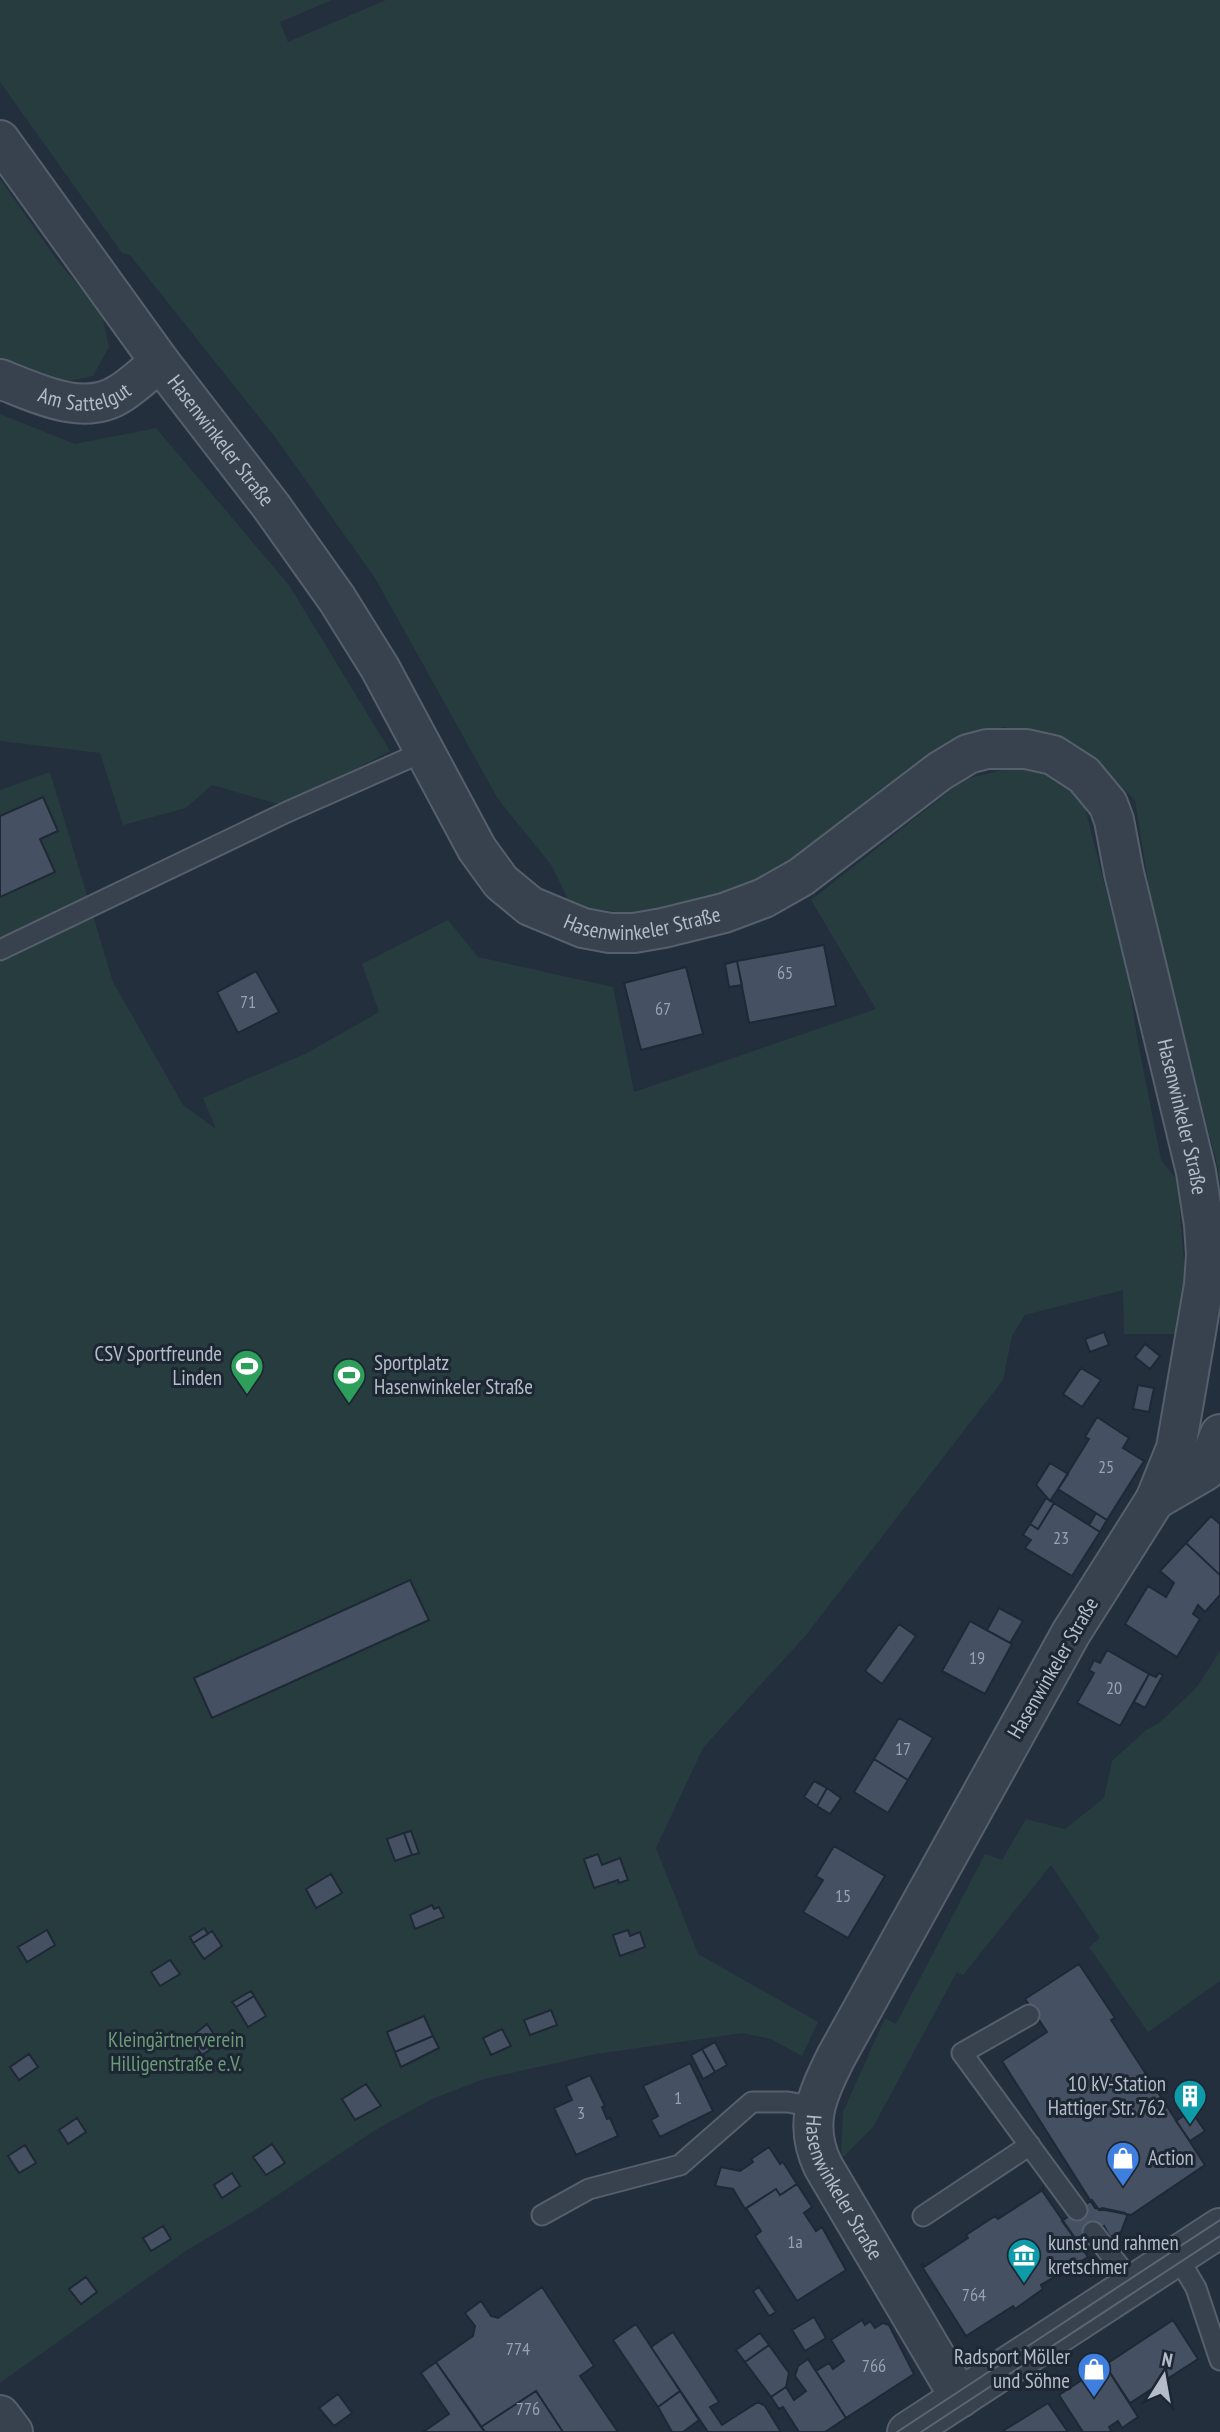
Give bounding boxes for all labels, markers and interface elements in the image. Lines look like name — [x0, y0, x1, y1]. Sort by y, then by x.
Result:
street label: Hasenwinkeler Straße — [162, 369, 280, 512]
street label: Am Sattelgut — [35, 376, 136, 417]
street label: Hasenwinkeler Straße — [560, 900, 723, 946]
house number: 65 — [777, 961, 793, 984]
house number: 71 — [240, 990, 256, 1013]
house number: 67 — [655, 997, 671, 1020]
street label: Hasenwinkeler Straße — [1151, 1036, 1213, 1196]
place label: CSV Sportfreunde Linden — [95, 1340, 222, 1391]
sports icon: CSV Sportfreunde Linden — [228, 1347, 266, 1396]
place label: Sportplatz Hasenwinkeler Straße — [374, 1349, 533, 1400]
sports icon: Sportplatz Hasenwinkeler Straße — [330, 1356, 368, 1405]
house number: 25 — [1098, 1455, 1114, 1478]
house number: 23 — [1053, 1526, 1069, 1549]
street label: Hasenwinkeler Straße — [1001, 1592, 1104, 1743]
house number: 19 — [969, 1646, 985, 1669]
house number: 20 — [1106, 1676, 1122, 1699]
house number: 17 — [895, 1737, 911, 1760]
house number: 15 — [835, 1884, 851, 1907]
park label: Kleingärtnerverein Hilligenstraße e.V. — [108, 2026, 244, 2077]
place label: 10 kV-Station Hattiger Str. 762 — [1048, 2070, 1166, 2121]
building icon: 10 kV-Station Hattiger Str. 762 — [1171, 2077, 1209, 2126]
house number: 1 — [674, 2086, 682, 2109]
house number: 3 — [577, 2101, 585, 2124]
street label: Hasenwinkeler Straße — [800, 2114, 889, 2264]
shop icon: Action — [1104, 2139, 1142, 2188]
place label: Action — [1148, 2144, 1194, 2171]
place label: kunst und rahmen kretschmer — [1048, 2229, 1179, 2280]
house number: 1a — [787, 2230, 803, 2253]
museum icon: kunst und rahmen kretschmer — [1005, 2236, 1043, 2285]
house number: 764 — [962, 2283, 986, 2306]
house number: 774 — [506, 2337, 530, 2360]
north arrow — [1129, 2341, 1199, 2411]
place label: Radsport Möller und Söhne — [954, 2343, 1070, 2394]
text: N — [1160, 2347, 1175, 2372]
shop icon: Radsport Möller und Söhne — [1075, 2350, 1113, 2399]
house number: 766 — [862, 2354, 886, 2377]
house number: 776 — [516, 2397, 540, 2420]

